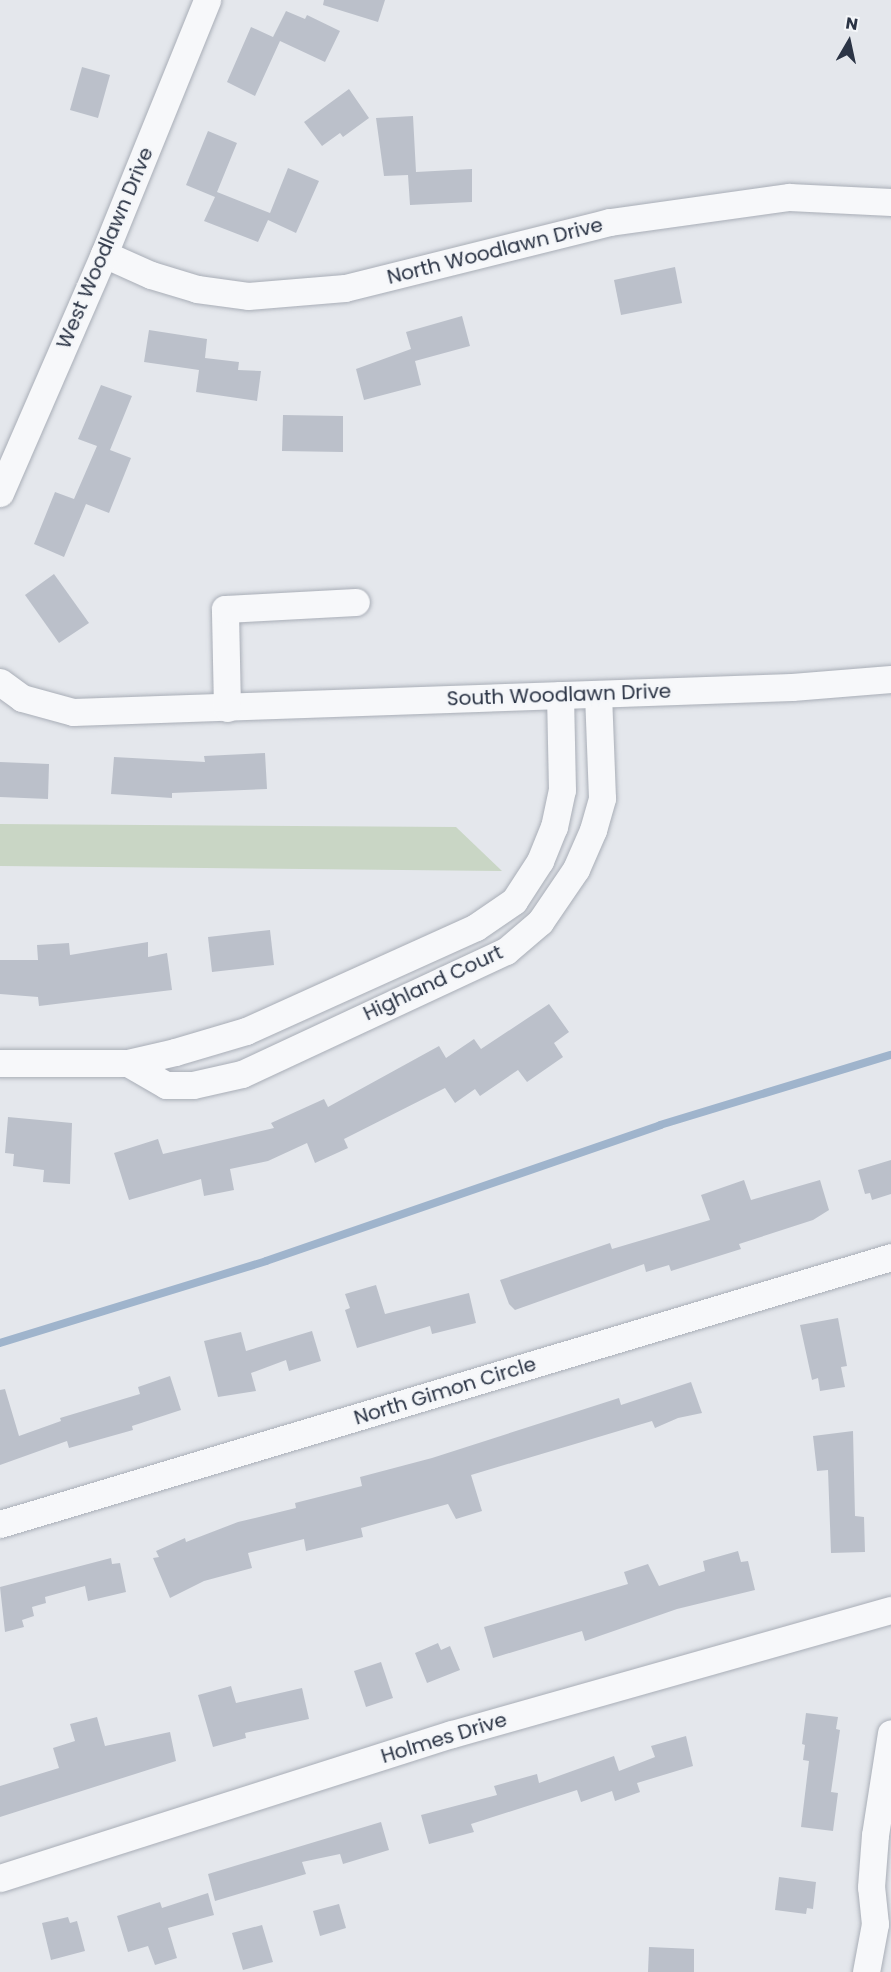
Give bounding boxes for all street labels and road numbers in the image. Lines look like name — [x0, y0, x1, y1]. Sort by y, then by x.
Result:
street label: West Woodlawn Drive — [52, 144, 158, 352]
street label: North Woodlawn Drive — [385, 213, 605, 289]
street label: South Woodlawn Drive — [446, 679, 672, 711]
street label: Highland Court — [360, 940, 506, 1026]
street label: North Gimon Circle — [351, 1352, 539, 1430]
street label: Holmes Drive — [378, 1707, 510, 1769]

